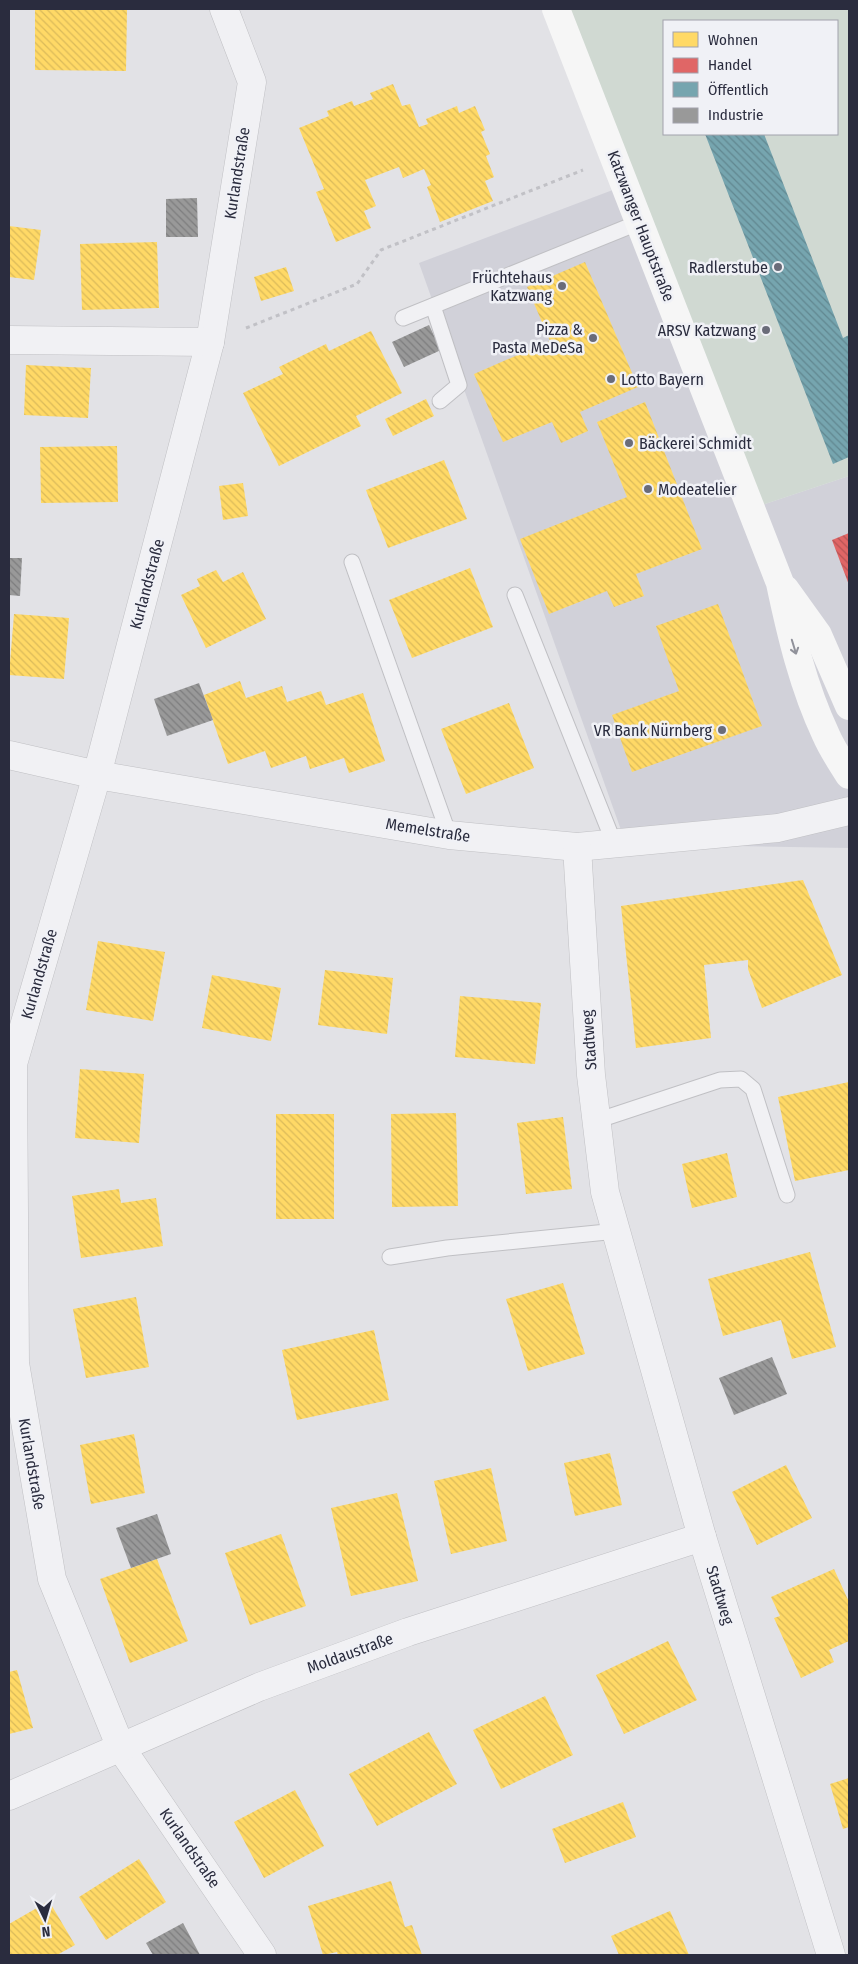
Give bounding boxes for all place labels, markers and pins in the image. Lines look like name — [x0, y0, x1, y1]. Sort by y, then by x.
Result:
place label: Radlerstube — [689, 258, 768, 277]
marker: Radlerstube — [772, 261, 784, 273]
place label: Früchtehaus Katzwang — [472, 268, 552, 305]
marker: Früchtehaus Katzwang — [556, 280, 568, 292]
place label: Pizza & Pasta MeDeSa — [492, 320, 583, 357]
place label: ARSV Katzwang — [658, 321, 756, 340]
marker: ARSV Katzwang — [760, 324, 772, 336]
marker: Pizza & Pasta MeDeSa — [587, 332, 599, 344]
place label: Lotto Bayern — [621, 370, 704, 389]
marker: Lotto Bayern — [605, 373, 617, 385]
place label: Bäckerei Schmidt — [639, 434, 753, 453]
marker: Bäckerei Schmidt — [623, 437, 635, 449]
place label: Modeatelier — [658, 480, 737, 499]
marker: Modeatelier — [642, 483, 654, 495]
place label: VR Bank Nürnberg — [594, 721, 712, 740]
marker: VR Bank Nürnberg — [716, 724, 728, 736]

